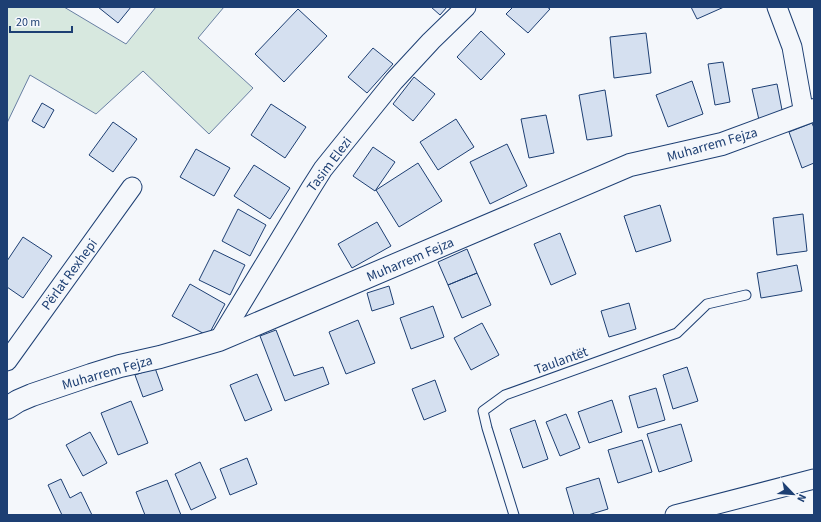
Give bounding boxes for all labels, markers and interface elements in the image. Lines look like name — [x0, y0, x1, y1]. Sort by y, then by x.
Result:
scale bar — [10, 8, 72, 34]
text: 20 m — [16, 14, 40, 31]
street label: Muharrem Fejza — [665, 123, 760, 167]
street label: Tasim Elezi — [302, 133, 357, 196]
street label: Muharrem Fejza — [364, 233, 457, 287]
street label: Përlat Rexhepi — [37, 235, 103, 314]
street label: Taulantët — [532, 342, 591, 380]
street label: Muharrem Fejza — [60, 351, 155, 395]
north arrow — [773, 474, 813, 514]
text: N — [793, 492, 810, 505]

